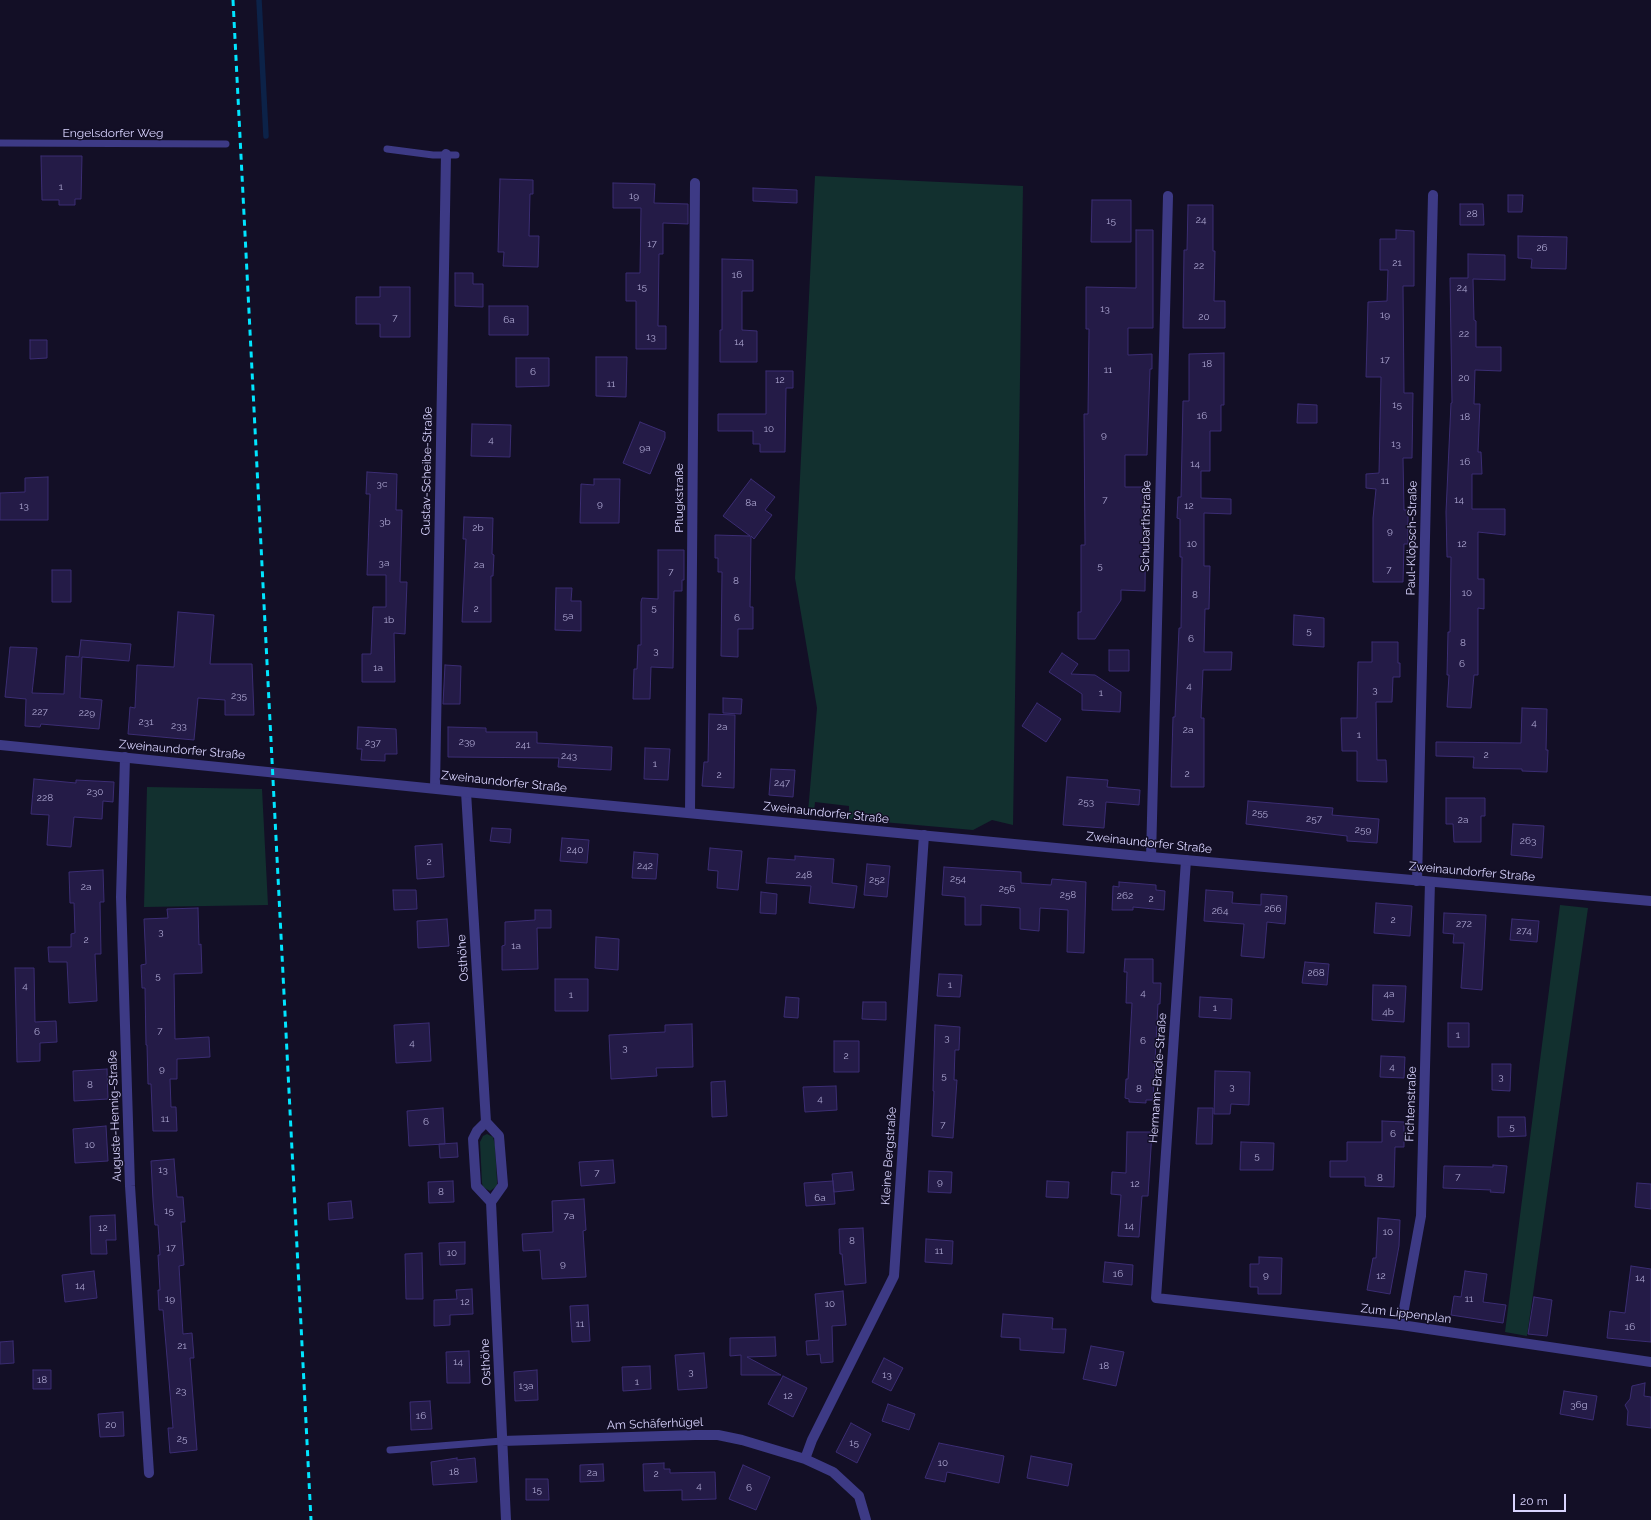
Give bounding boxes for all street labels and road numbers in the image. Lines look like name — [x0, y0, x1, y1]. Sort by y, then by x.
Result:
street label: Engelsdorfer Weg — [63, 126, 163, 140]
street label: Gustav-Scheibe-Straße — [419, 406, 435, 536]
street label: Pflugkstraße — [672, 463, 686, 533]
street label: Schubarthstraße — [1138, 480, 1154, 572]
street label: Paul-Klöpsch-Straße — [1404, 481, 1420, 595]
street label: Zweinaundorfer Straße — [118, 737, 246, 763]
street label: Zweinaundorfer Straße — [440, 768, 568, 796]
street label: Zweinaundorfer Straße — [762, 799, 890, 827]
street label: Zweinaundorfer Straße — [1085, 829, 1213, 857]
street label: Zweinaundorfer Straße — [1408, 859, 1536, 885]
street label: Osthöhe — [454, 934, 472, 982]
street label: Hermann-Brade-Straße — [1146, 1012, 1170, 1144]
street label: Auguste-Hennig-Straße — [106, 1050, 124, 1182]
street label: Fichtenstraße — [1402, 1066, 1420, 1142]
street label: Kleine Bergstraße — [878, 1106, 900, 1206]
street label: Zum Lippenplan — [1360, 1301, 1452, 1327]
street label: Osthöhe — [478, 1338, 494, 1386]
street label: Am Schäferhügel — [607, 1415, 703, 1433]

